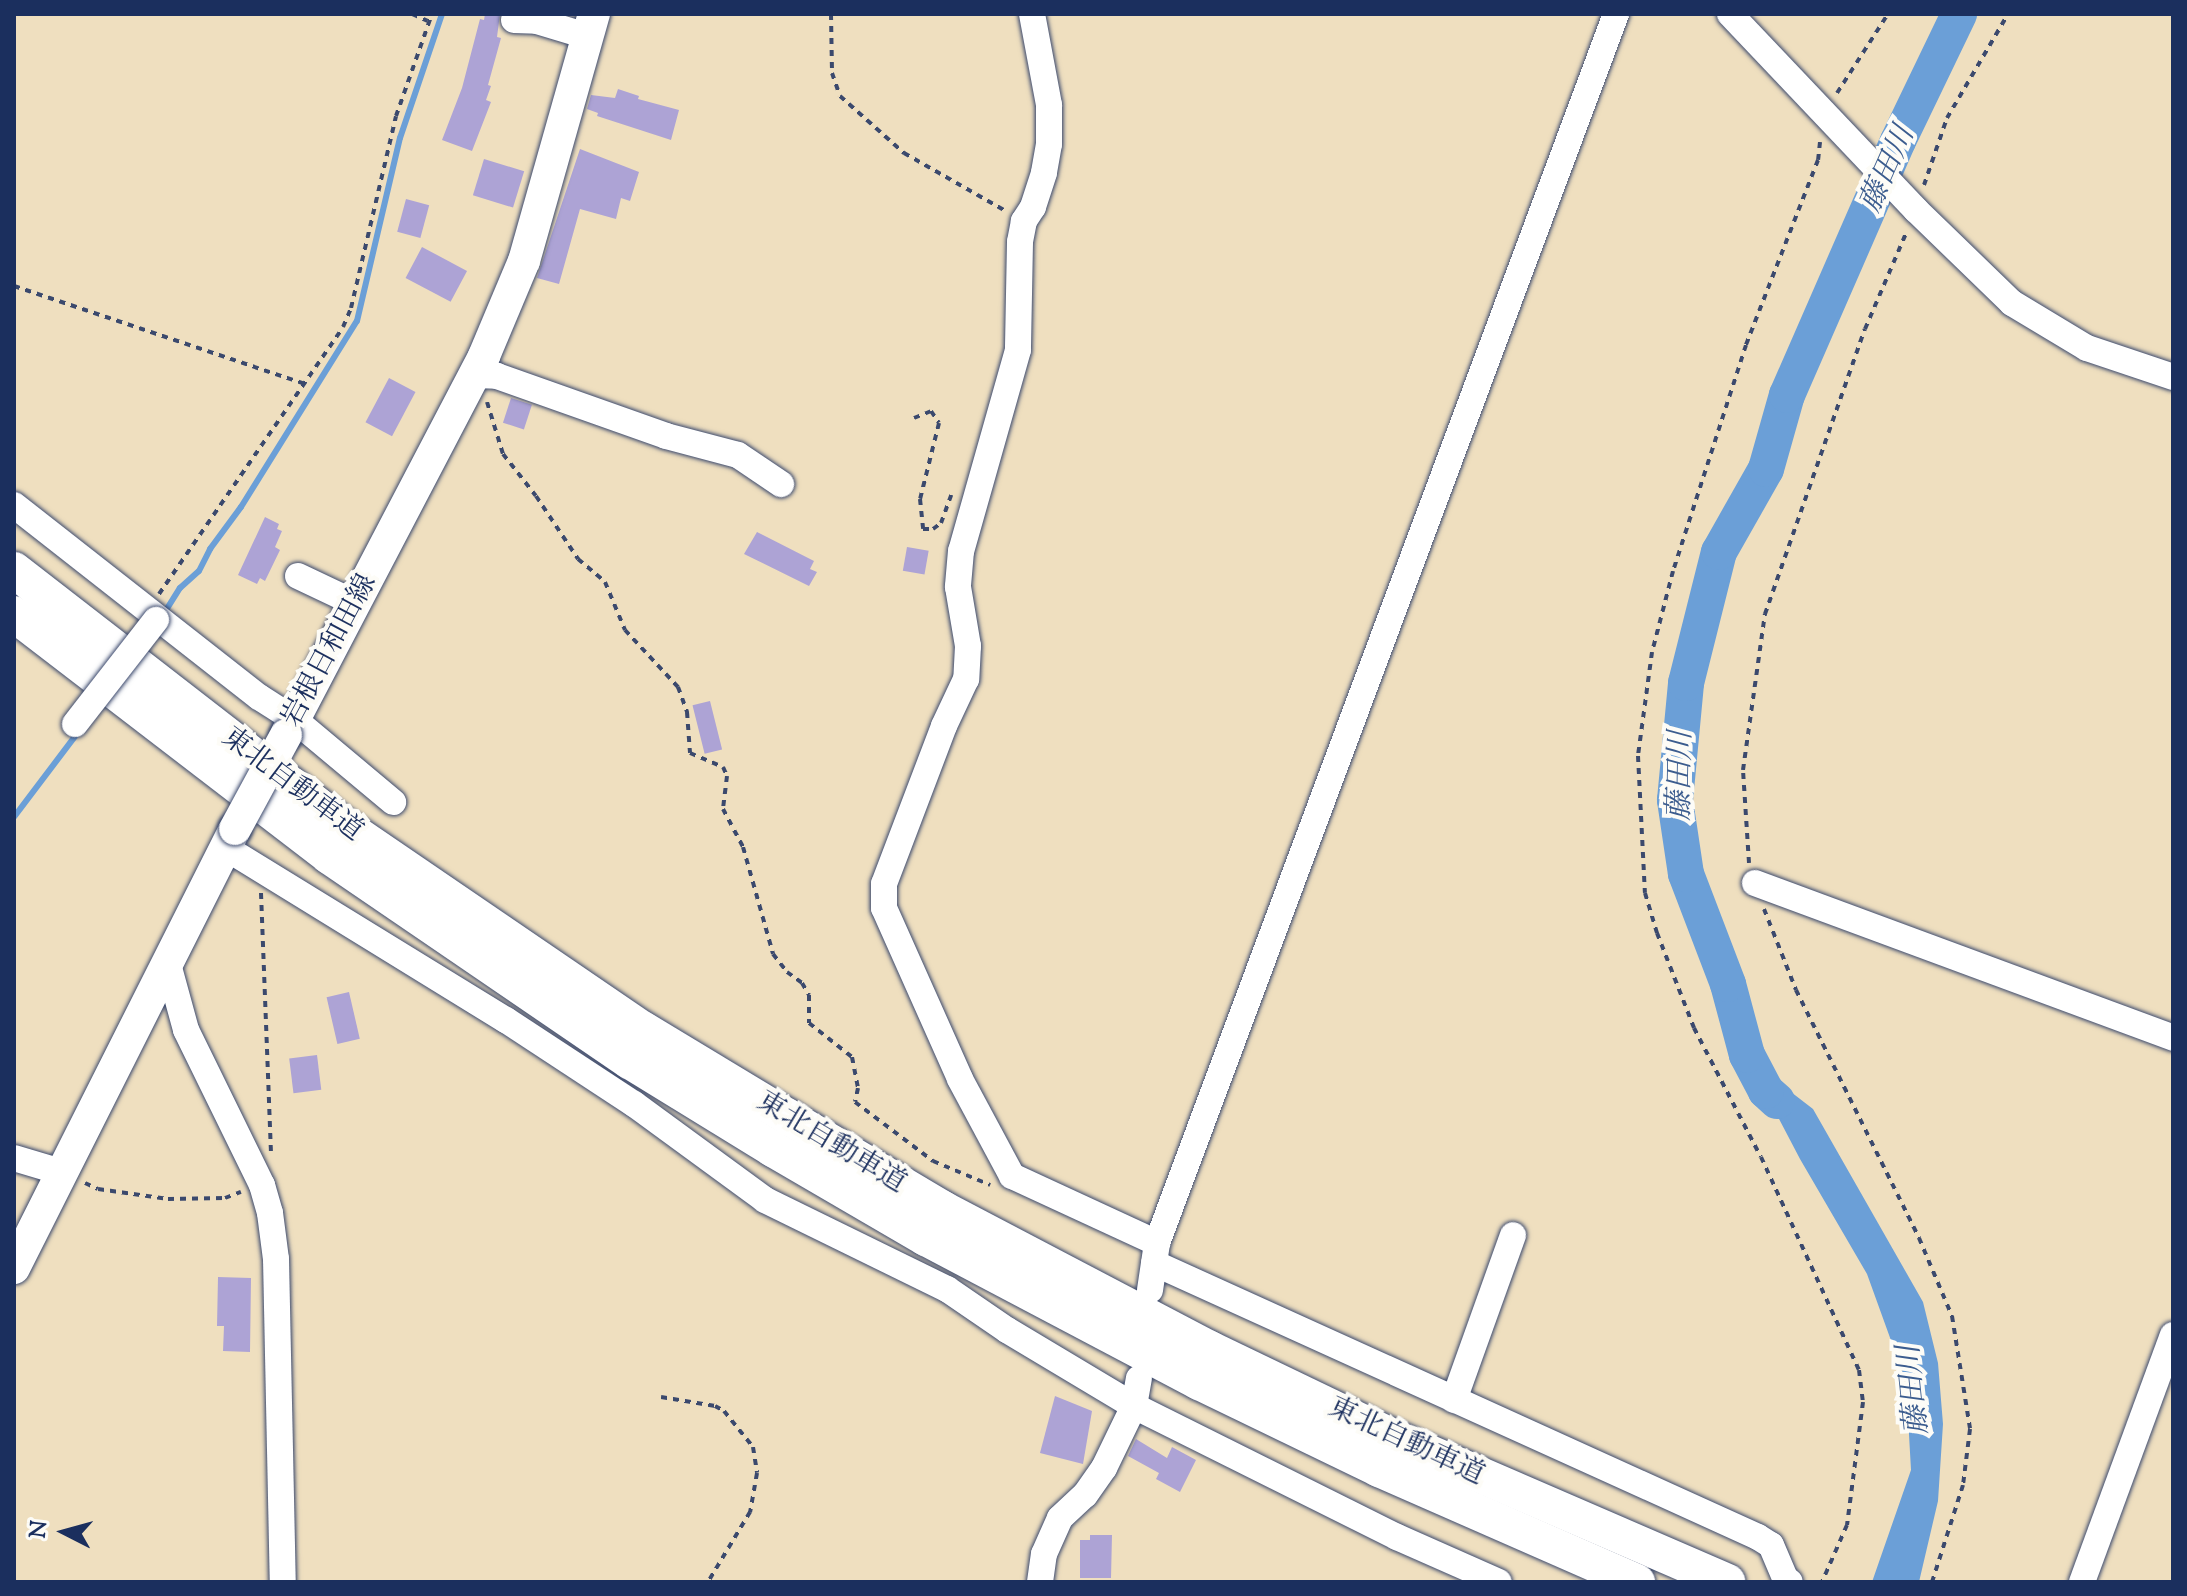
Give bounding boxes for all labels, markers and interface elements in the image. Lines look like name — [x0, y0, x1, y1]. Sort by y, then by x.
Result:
water label: 藤田川 — [1854, 122, 1924, 218]
street label: 岩根日和田線 — [276, 569, 384, 733]
street label: 東北自動車道 — [215, 721, 369, 849]
water label: 藤田川 — [1663, 731, 1701, 821]
street label: 東北自動車道 — [750, 1085, 912, 1201]
water label: 藤田川 — [1892, 1343, 1938, 1437]
street label: 東北自動車道 — [1323, 1391, 1489, 1493]
north arrow — [24, 1492, 104, 1572]
text: N — [23, 1519, 57, 1540]

